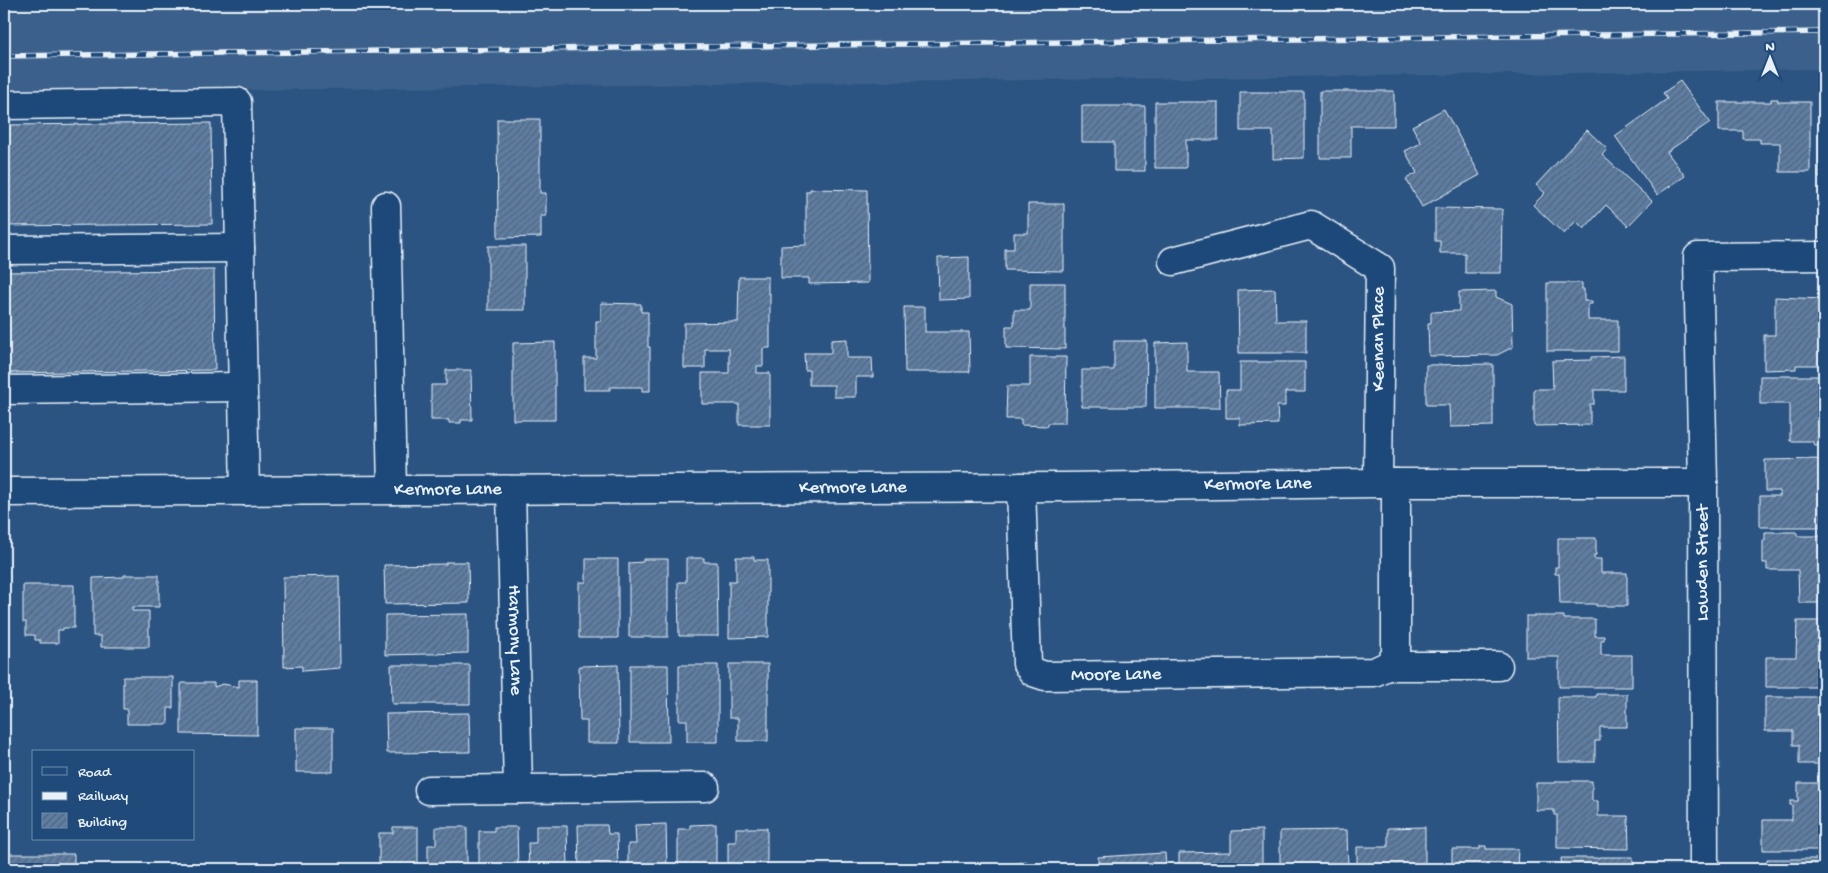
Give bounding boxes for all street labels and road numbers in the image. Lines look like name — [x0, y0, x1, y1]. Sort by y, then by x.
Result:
street label: Keenan Place — [1368, 286, 1391, 391]
street label: Kermore Lane — [1204, 472, 1312, 497]
street label: Kermore Lane — [799, 476, 907, 500]
street label: Kermore Lane — [394, 478, 502, 502]
street label: Lowden Street — [1692, 502, 1715, 621]
street label: Harmony Lane — [502, 584, 527, 696]
street label: Moore Lane — [1071, 663, 1162, 687]

